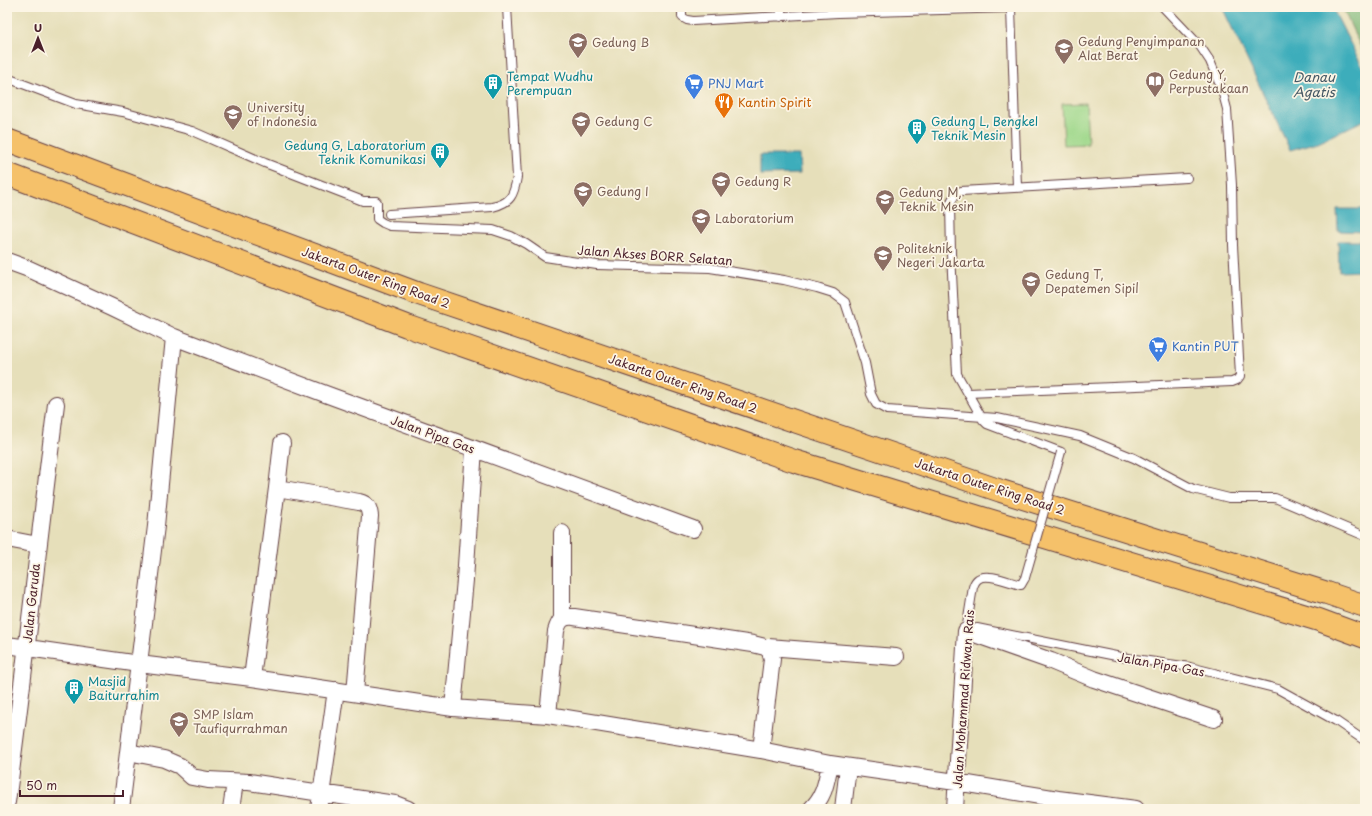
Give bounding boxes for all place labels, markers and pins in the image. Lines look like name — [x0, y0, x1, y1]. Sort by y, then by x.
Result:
school or university icon: Gedung B — [567, 31, 589, 59]
place label: Gedung Penyimpanan Alat Berat — [1078, 32, 1205, 64]
place label: Gedung B — [592, 33, 649, 51]
school or university icon: Gedung Penyimpanan Alat Berat — [1053, 37, 1075, 65]
place label: Gedung Y, Perpustakaan — [1169, 65, 1249, 97]
place label: Tempat Wudhu Perempuan — [507, 67, 593, 99]
library icon: Gedung Y, Perpustakaan — [1144, 70, 1166, 98]
building icon: Tempat Wudhu Perempuan — [482, 72, 504, 100]
supermarket icon: PNJ Mart — [683, 72, 705, 100]
place label: PNJ Mart — [708, 74, 764, 92]
restaurant icon: Kantin Spirit — [713, 91, 735, 119]
place label: Kantin Spirit — [738, 93, 811, 111]
place label: University of Indonesia — [247, 98, 318, 130]
school or university icon: University of Indonesia — [222, 103, 244, 131]
school or university icon: Gedung C — [570, 110, 592, 138]
place label: Gedung C — [595, 112, 653, 130]
place label: Gedung L, Bengkel Teknik Mesin — [931, 112, 1038, 144]
building icon: Gedung L, Bengkel Teknik Mesin — [906, 117, 928, 145]
place label: Gedung G, Laboratorium Teknik Komunikasi — [284, 136, 426, 168]
building icon: Gedung G, Laboratorium Teknik Komunikasi — [429, 141, 451, 169]
school or university icon: Gedung R — [710, 170, 732, 198]
place label: Gedung R — [735, 172, 791, 190]
school or university icon: Gedung I — [572, 180, 594, 208]
place label: Gedung I — [597, 182, 649, 200]
place label: Gedung M, Teknik Mesin — [899, 183, 974, 215]
school or university icon: Gedung M, Teknik Mesin — [874, 188, 896, 216]
school or university icon: Laboratorium — [690, 207, 712, 235]
place label: Laboratorium — [715, 209, 794, 227]
place label: Politeknik Negeri Jakarta — [897, 239, 985, 271]
school or university icon: Politeknik Negeri Jakarta — [872, 244, 894, 272]
place label: Gedung T, Depatemen Sipil — [1045, 265, 1139, 297]
school or university icon: Gedung T, Depatemen Sipil — [1020, 270, 1042, 298]
supermarket icon: Kantin PUT — [1147, 335, 1169, 363]
place label: Kantin PUT — [1172, 337, 1239, 355]
place label: Masjid Baiturrahim — [88, 672, 160, 704]
building icon: Masjid Baiturrahim — [63, 677, 85, 705]
place label: SMP Islam Taufiqurrahman — [193, 705, 288, 737]
school or university icon: SMP Islam Taufiqurrahman — [168, 710, 190, 738]

